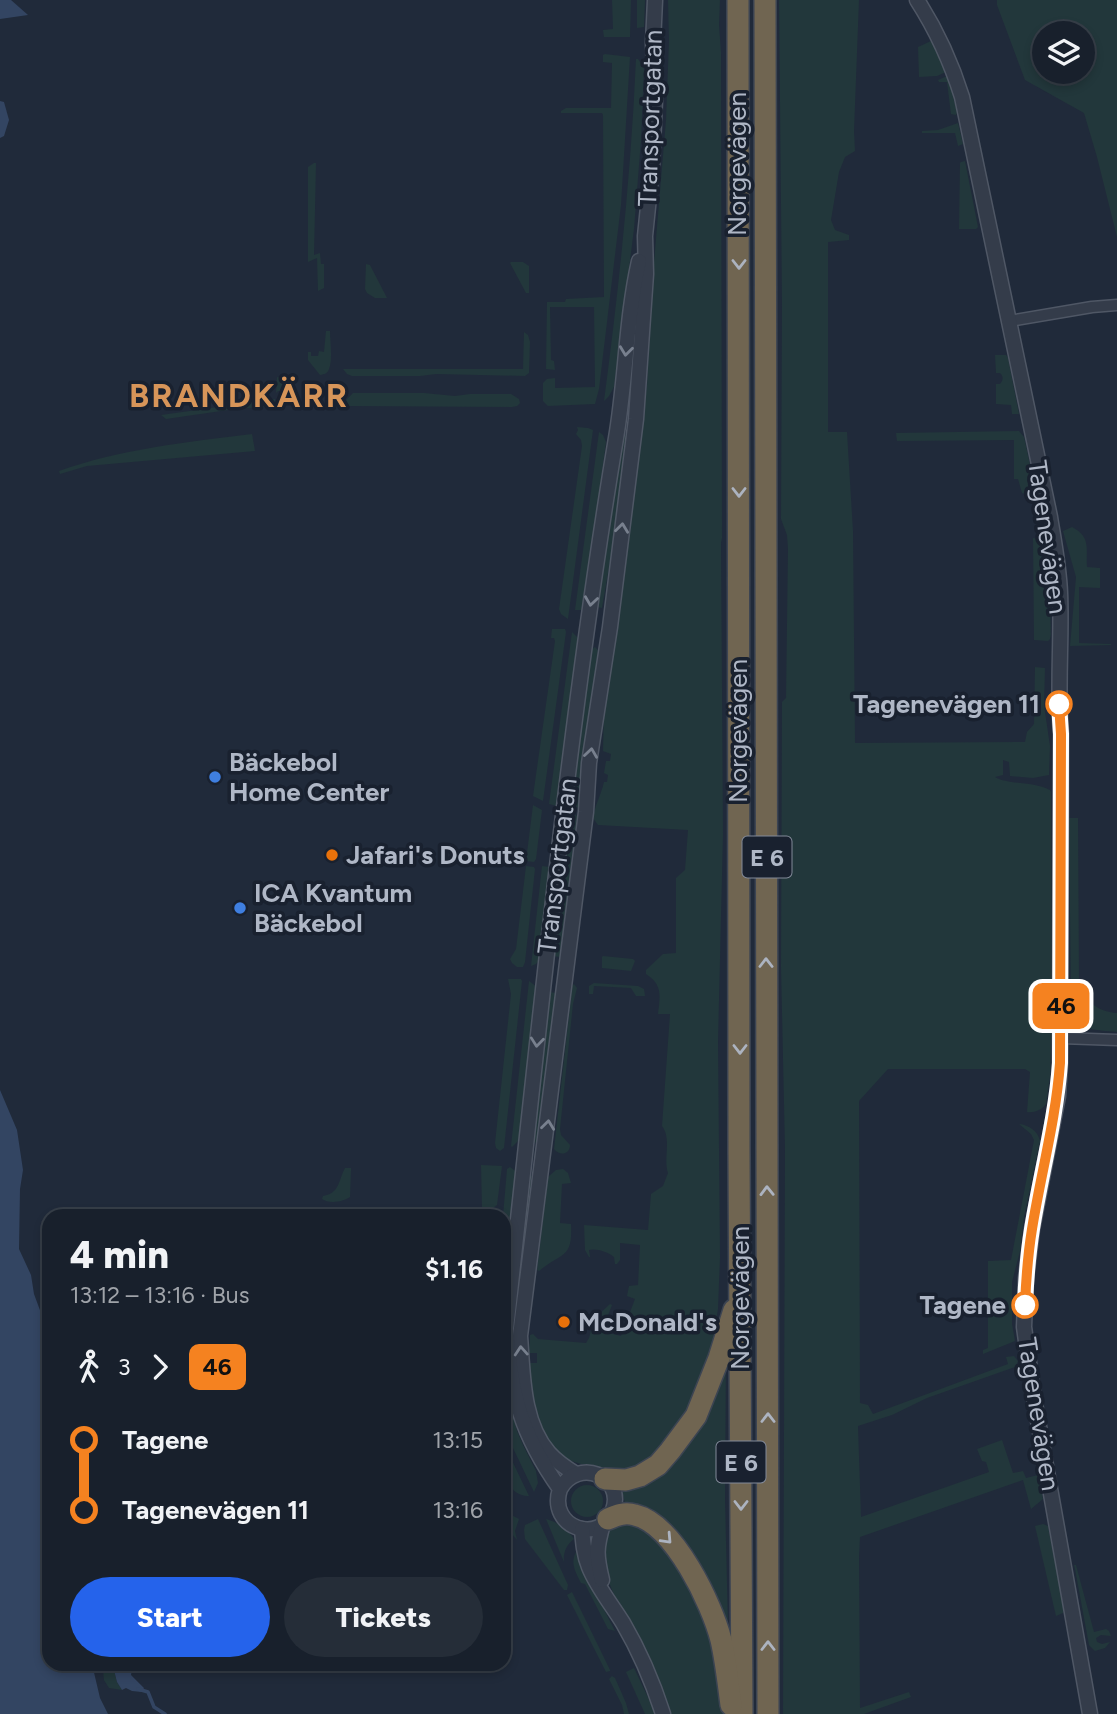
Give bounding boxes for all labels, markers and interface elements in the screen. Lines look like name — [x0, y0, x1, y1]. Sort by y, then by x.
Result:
map controls — [1032, 21, 1095, 84]
button: layers — [1032, 21, 1095, 84]
street label: Transportgatan — [631, 29, 669, 207]
street label: Norgevägen — [721, 92, 753, 236]
one-way arrow — [731, 259, 747, 270]
one-way arrow — [619, 345, 634, 357]
district label: BRANDKÄRR — [129, 376, 349, 415]
street label: Tagenevägen — [1021, 458, 1075, 616]
one-way arrow — [731, 487, 747, 497]
one-way arrow — [615, 522, 630, 534]
one-way arrow — [584, 595, 599, 607]
street label: Norgevägen — [722, 659, 754, 803]
place label: Tagenevägen 11 — [853, 688, 1040, 720]
marker: Tagenevägen 11 — [1046, 691, 1072, 717]
place label: Bäckebol Home Center — [229, 746, 390, 808]
one-way arrow — [583, 747, 598, 759]
marker: Bäckebol Home Center — [207, 769, 223, 785]
street label: Transportgatan — [530, 776, 584, 956]
road number: E 6 — [742, 836, 792, 878]
place label: Jafari's Donuts — [346, 839, 525, 871]
marker: Jafari's Donuts — [324, 847, 340, 863]
place label: ICA Kvantum Bäckebol — [254, 877, 412, 939]
marker: ICA Kvantum Bäckebol — [232, 900, 248, 916]
one-way arrow — [758, 958, 774, 968]
line badge: 46 — [1030, 983, 1092, 1029]
text: 46 — [1046, 991, 1076, 1020]
one-way arrow — [530, 1036, 545, 1047]
one-way arrow — [732, 1044, 748, 1055]
one-way arrow — [540, 1119, 555, 1131]
one-way arrow — [759, 1185, 775, 1196]
street label: Norgevägen — [724, 1226, 756, 1370]
text: 4 min — [70, 1232, 169, 1278]
text: $1.16 — [425, 1253, 483, 1285]
text: 13:12 – 13:16 · Bus — [70, 1281, 249, 1309]
place label: Tagene — [919, 1289, 1006, 1321]
marker: Tagene — [1012, 1292, 1038, 1318]
place label: McDonald's — [578, 1306, 717, 1338]
marker: McDonald's — [556, 1314, 572, 1330]
street label: Tagenevägen — [1011, 1335, 1067, 1493]
one-way arrow — [514, 1345, 529, 1356]
icon: walk — [70, 1348, 108, 1386]
icon: forward — [141, 1348, 179, 1386]
text: 46 — [203, 1352, 232, 1381]
text: 3 — [118, 1353, 131, 1381]
one-way arrow — [760, 1413, 776, 1423]
text: Tagene — [122, 1424, 209, 1456]
text: 13:15 — [432, 1426, 483, 1454]
road number: E 6 — [716, 1442, 766, 1482]
text: Tagenevägen 11 — [122, 1494, 309, 1526]
text: 13:16 — [433, 1496, 483, 1524]
one-way arrow — [733, 1500, 749, 1511]
one-way arrow — [659, 1531, 671, 1544]
button: Start — [70, 1577, 270, 1657]
button: Tickets — [284, 1577, 483, 1657]
one-way arrow — [760, 1640, 776, 1651]

